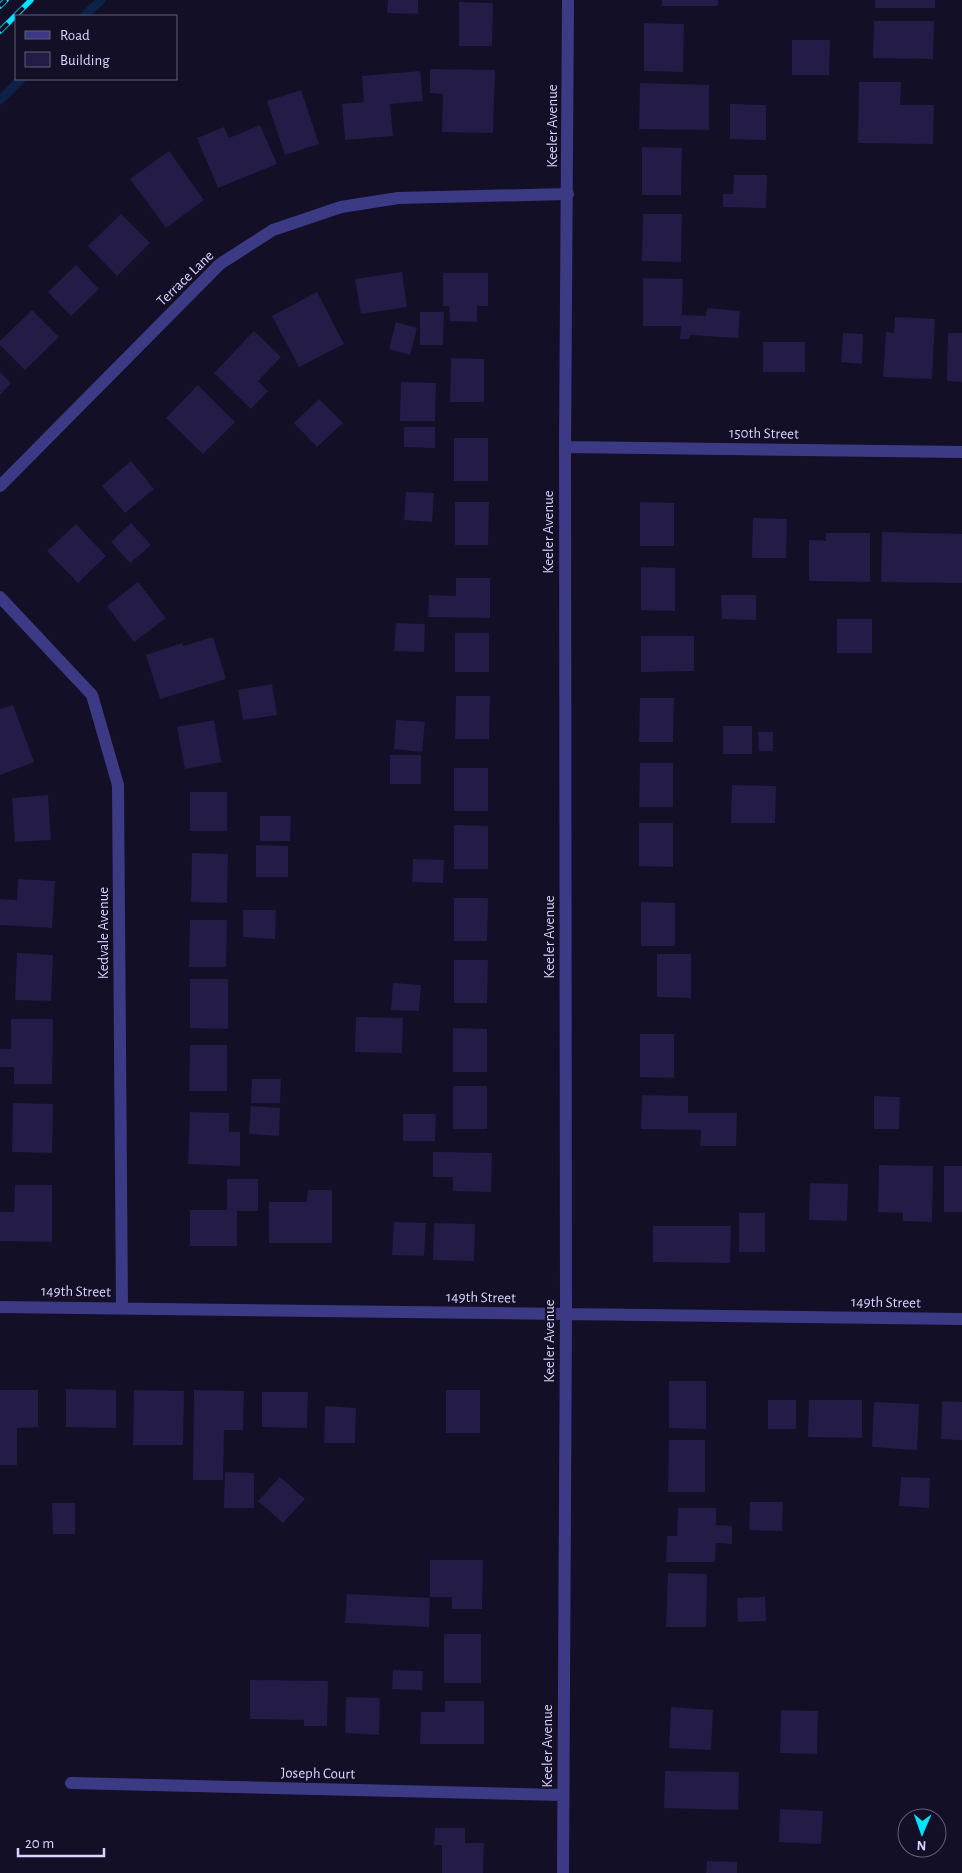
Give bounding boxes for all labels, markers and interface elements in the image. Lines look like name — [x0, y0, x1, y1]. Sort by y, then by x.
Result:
legend — [15, 15, 178, 80]
text: Road — [60, 28, 90, 43]
text: Building — [60, 53, 110, 68]
street label: Keeler Avenue — [545, 84, 560, 168]
street label: Terrace Lane — [154, 248, 217, 309]
street label: 150th Street — [729, 425, 799, 442]
street label: Keeler Avenue — [541, 490, 556, 574]
street label: Kedvale Avenue — [96, 887, 111, 979]
street label: Keeler Avenue — [542, 895, 557, 979]
street label: 149th Street — [41, 1283, 111, 1300]
street label: 149th Street — [446, 1289, 516, 1306]
street label: 149th Street — [851, 1294, 921, 1311]
street label: Keeler Avenue — [542, 1299, 557, 1383]
street label: Keeler Avenue — [540, 1704, 555, 1788]
street label: Joseph Court — [281, 1765, 355, 1782]
north arrow — [897, 1808, 947, 1858]
scale bar — [18, 1826, 104, 1858]
text: 20 m — [25, 1836, 54, 1851]
text: N — [916, 1838, 927, 1852]

